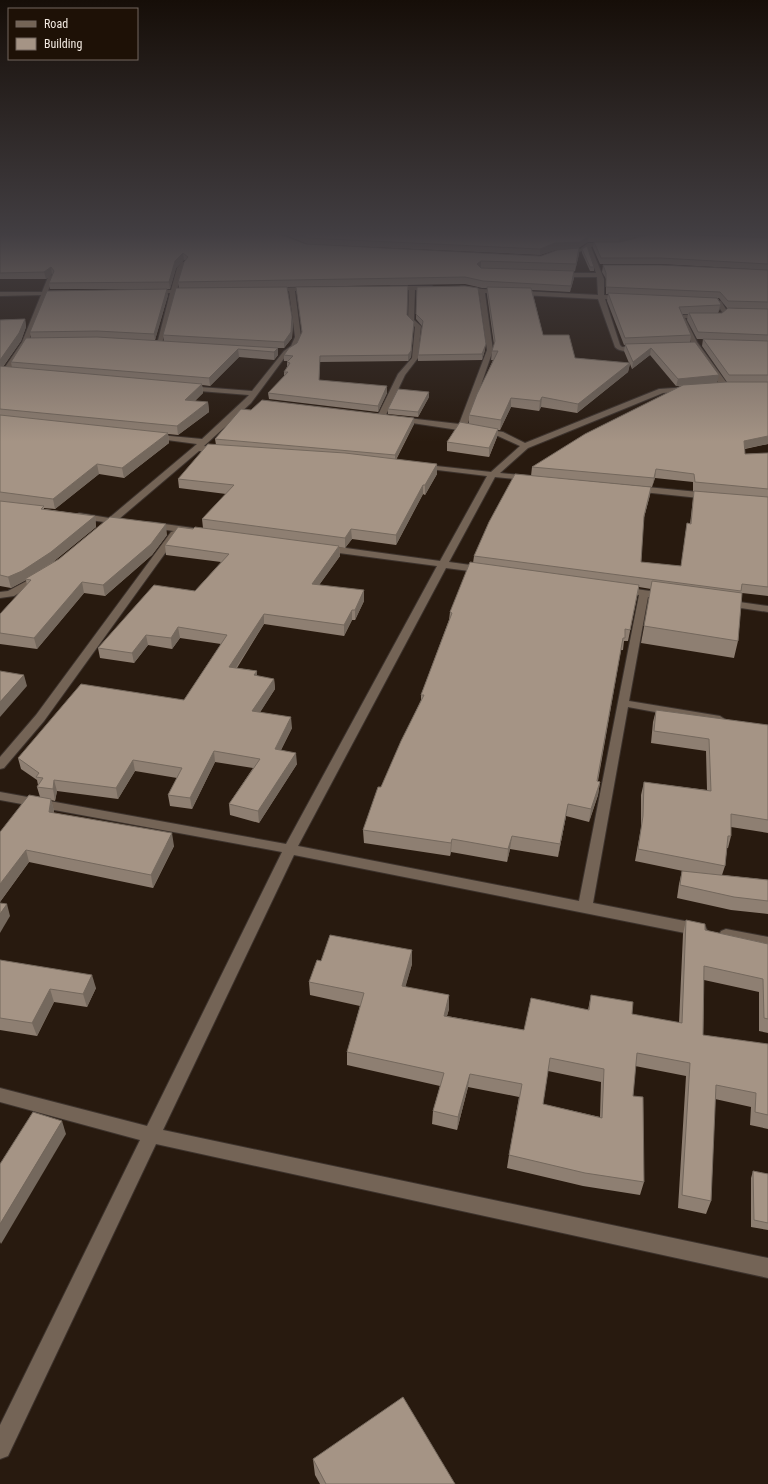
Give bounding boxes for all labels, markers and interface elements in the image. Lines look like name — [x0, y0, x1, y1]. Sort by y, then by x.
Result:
legend — [8, 8, 138, 60]
text: Road — [44, 17, 68, 31]
text: Building — [44, 37, 82, 51]

